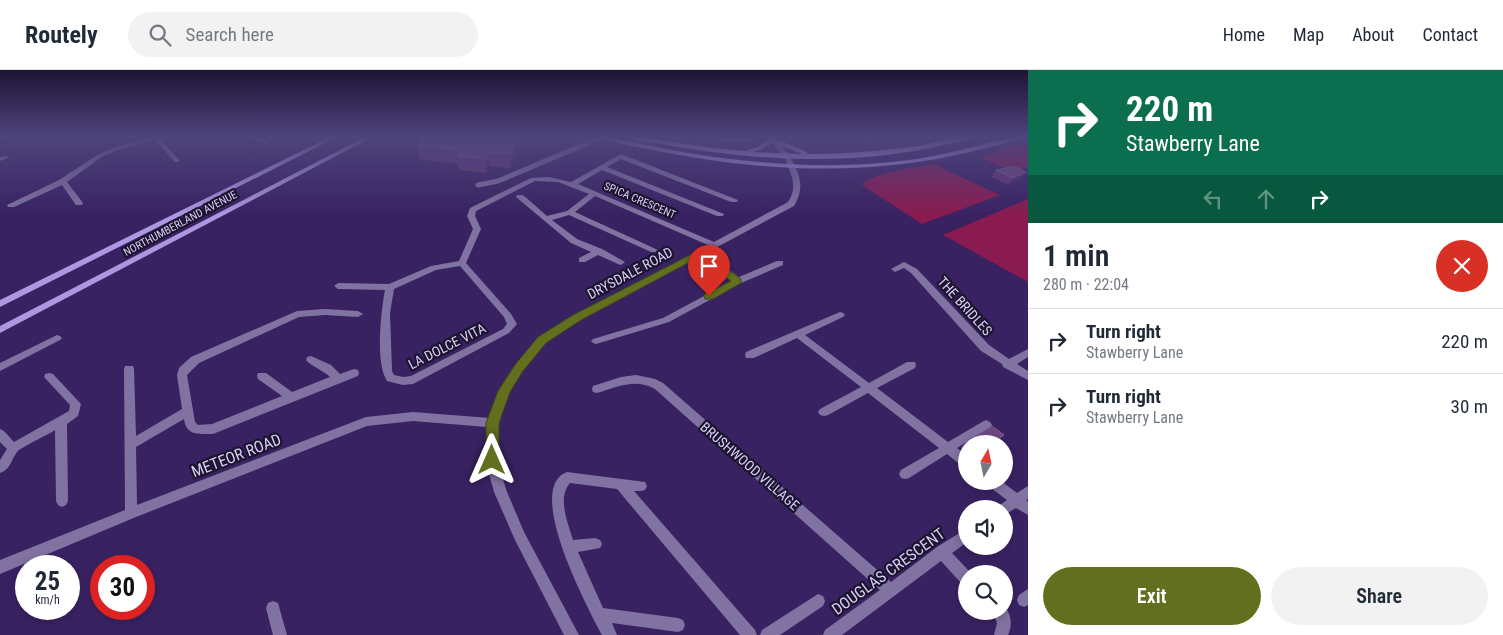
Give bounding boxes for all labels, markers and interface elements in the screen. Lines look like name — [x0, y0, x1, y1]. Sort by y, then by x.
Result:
search box — [128, 12, 478, 57]
text: Routely — [25, 21, 98, 49]
icon: search — [146, 21, 174, 49]
text: Search here — [186, 23, 274, 46]
text: Home — [1223, 24, 1265, 45]
text: Map — [1293, 24, 1324, 45]
text: About — [1352, 24, 1394, 45]
text: Contact — [1422, 24, 1478, 45]
text: 220 m — [1126, 89, 1213, 130]
icon: right — [1043, 90, 1108, 155]
text: Stawberry Lane — [1126, 131, 1260, 156]
street label: SPICA CRESCENT — [602, 179, 678, 222]
icon: left — [1199, 185, 1227, 213]
icon: ahead — [1252, 185, 1280, 213]
icon: right — [1305, 185, 1333, 213]
street label: NORTHUMBERLAND AVENUE — [121, 188, 240, 259]
text: 1 min — [1043, 238, 1109, 273]
button: close — [1436, 240, 1488, 292]
street label: DRYSDALE ROAD — [585, 244, 675, 302]
pin — [688, 245, 730, 296]
icon: arrive — [695, 252, 723, 280]
street label: THE BRIDLES — [934, 273, 996, 339]
text: 280 m · 22:04 — [1043, 275, 1129, 294]
street label: LA DOLCE VITA — [406, 320, 488, 372]
text: Turn right — [1086, 320, 1161, 343]
icon: right — [1043, 327, 1071, 355]
text: 220 m — [1441, 330, 1488, 353]
text: Stawberry Lane — [1086, 343, 1183, 362]
text: Turn right — [1086, 385, 1161, 408]
icon: right — [1043, 392, 1071, 420]
text: 30 m — [1451, 395, 1488, 418]
text: Stawberry Lane — [1086, 408, 1183, 427]
street label: BRUSHWOOD VILLAGE — [697, 419, 803, 513]
street label: METEOR ROAD — [189, 430, 284, 481]
position arrow — [465, 433, 517, 485]
north arrow — [958, 435, 1012, 490]
map controls — [958, 435, 1013, 620]
button: sound — [958, 500, 1013, 555]
street label: DOUGLAS CRESCENT — [828, 524, 948, 619]
speed limit sign: 30 — [90, 555, 155, 620]
button: search — [958, 565, 1013, 620]
text: 25 — [35, 567, 60, 596]
button: Exit — [1043, 567, 1261, 625]
button: Share — [1271, 567, 1488, 625]
text: km/h — [35, 593, 60, 607]

